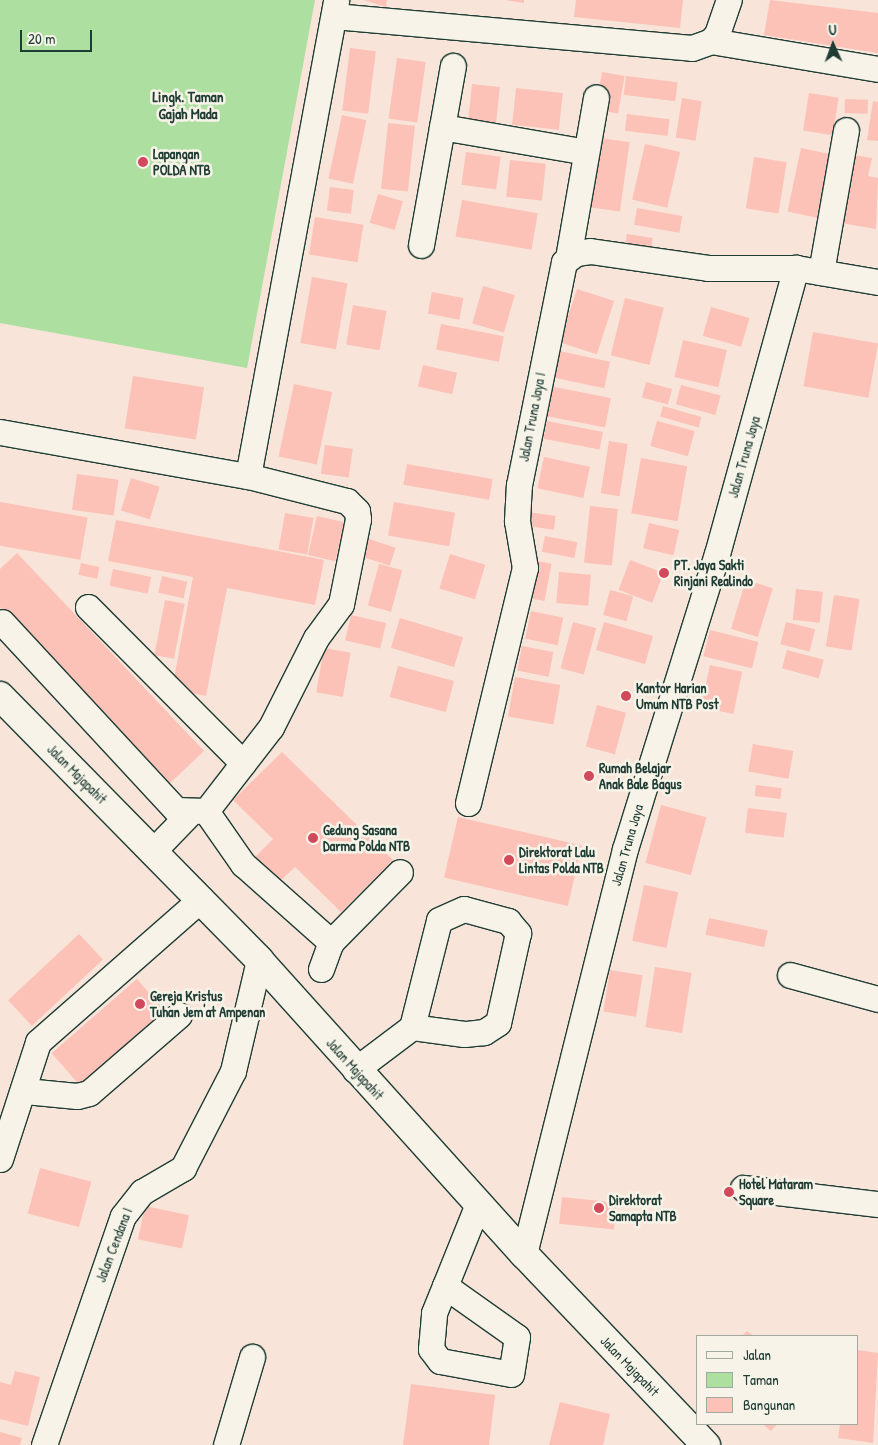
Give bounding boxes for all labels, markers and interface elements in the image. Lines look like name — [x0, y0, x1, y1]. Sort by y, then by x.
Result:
scale bar — [22, 20, 95, 52]
north arrow — [808, 20, 858, 70]
text: U — [828, 20, 837, 39]
text: 20 m — [28, 28, 55, 49]
district label: Lingk. Taman Gajah Mada — [152, 87, 224, 122]
place label: Lapangan POLDA NTB — [153, 146, 211, 178]
marker: Lapangan POLDA NTB — [137, 156, 149, 168]
street label: Jalan Truna Jaya I — [515, 371, 549, 463]
street label: Jalan Truna Jaya — [724, 414, 764, 500]
place label: PT. Jaya Sakti Rinjani Realindo — [674, 557, 753, 590]
marker: PT. Jaya Sakti Rinjani Realindo — [658, 567, 670, 579]
place label: Kantor Harian Umum NTB Post — [636, 680, 718, 712]
marker: Kantor Harian Umum NTB Post — [620, 690, 632, 702]
street label: Jalan Majapahit — [44, 741, 110, 807]
place label: Rumah Belajar Anak Bale Bagus — [599, 760, 682, 792]
marker: Rumah Belajar Anak Bale Bagus — [583, 770, 595, 782]
street label: Jalan Truna Jaya — [607, 802, 647, 888]
place label: Gedung Sasana Darma Polda NTB — [323, 822, 410, 854]
marker: Gedung Sasana Darma Polda NTB — [307, 832, 319, 844]
place label: Direktorat Lalu Lintas Polda NTB — [519, 844, 604, 876]
marker: Direktorat Lalu Lintas Polda NTB — [503, 854, 515, 866]
place label: Gereja Kristus Tuhan Jem'at Ampenan — [150, 988, 265, 1020]
marker: Gereja Kristus Tuhan Jem'at Ampenan — [134, 998, 146, 1010]
street label: Jalan Majapahit — [323, 1035, 387, 1103]
place label: Hotel Mataram Square — [739, 1176, 813, 1208]
marker: Hotel Mataram Square — [723, 1186, 735, 1198]
place label: Direktorat Samapta NTB — [609, 1192, 677, 1224]
marker: Direktorat Samapta NTB — [593, 1202, 605, 1214]
street label: Jalan Cendana I — [92, 1205, 136, 1285]
street label: Jalan Majapahit — [597, 1332, 663, 1400]
legend — [696, 1335, 858, 1425]
text: Jalan — [743, 1344, 771, 1365]
text: Taman — [743, 1369, 779, 1390]
text: Bangunan — [743, 1394, 795, 1415]

